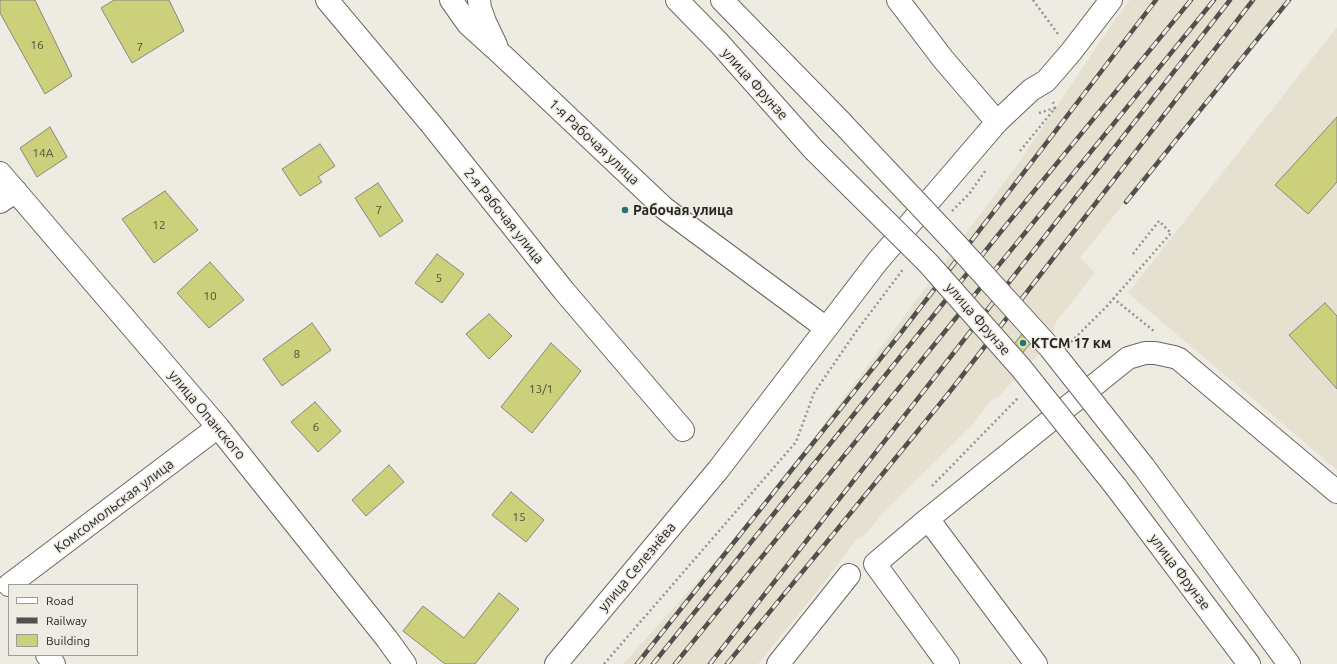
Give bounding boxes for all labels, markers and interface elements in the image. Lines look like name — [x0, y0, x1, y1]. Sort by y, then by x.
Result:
house number: 16 — [30, 38, 44, 52]
house number: 7 — [137, 40, 143, 54]
street label: улица Фрунзе — [718, 45, 792, 123]
street label: 1-я Рабочая улица — [545, 96, 643, 188]
house number: 14А — [32, 146, 54, 160]
street label: 2-я Рабочая улица — [460, 165, 548, 267]
place label: Рабочая улица — [633, 202, 733, 218]
house number: 7 — [376, 203, 382, 217]
marker: Рабочая улица — [620, 205, 630, 215]
house number: 12 — [152, 218, 166, 232]
house number: 5 — [436, 271, 442, 285]
street label: улица Фрунзе — [942, 279, 1014, 359]
house number: 10 — [203, 289, 217, 303]
place label: КТСМ 17 км — [1031, 335, 1111, 351]
marker: КТСМ 17 км — [1018, 338, 1028, 348]
house number: 8 — [294, 347, 300, 361]
street label: улица Опанского — [165, 367, 249, 463]
house number: 13/1 — [529, 382, 553, 396]
house number: 6 — [313, 420, 319, 434]
street label: Комсомольская улица — [51, 456, 177, 556]
house number: 15 — [512, 510, 526, 524]
street label: улица Селезнёва — [595, 519, 679, 615]
street label: улица Фрунзе — [1146, 531, 1214, 613]
legend — [8, 584, 138, 656]
text: Road — [46, 594, 74, 607]
text: Railway — [46, 614, 87, 627]
text: Building — [46, 634, 90, 647]

